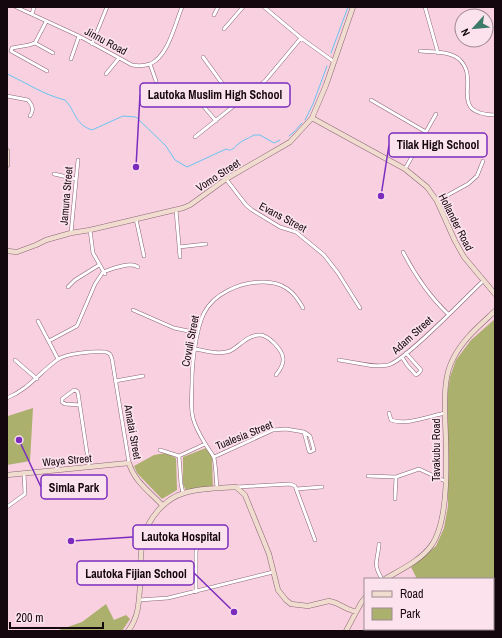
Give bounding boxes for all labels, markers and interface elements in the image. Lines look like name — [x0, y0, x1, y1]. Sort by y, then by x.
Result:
north arrow — [454, 8, 494, 48]
street label: Jinnu Road — [82, 24, 130, 58]
text: N — [457, 26, 473, 39]
callout: Lautoka Muslim High School — [140, 83, 290, 107]
text: Lautoka Muslim High School — [148, 87, 283, 103]
callout: Tilak High School — [389, 133, 487, 157]
text: Tilak High School — [397, 137, 479, 153]
street label: Vomo Street — [193, 155, 243, 194]
street label: Jamuna Street — [56, 166, 76, 226]
street label: Hollander Road — [436, 191, 476, 253]
street label: Evans Street — [257, 199, 310, 236]
street label: Adam Street — [388, 313, 436, 358]
street label: Covuli Street — [178, 314, 202, 368]
street label: Amatai Street — [121, 403, 145, 461]
street label: Tualesia Street — [213, 417, 275, 453]
street label: Tavakubu Road — [429, 419, 443, 481]
street label: Waya Street — [42, 451, 93, 469]
callout: Simla Park — [41, 475, 107, 499]
text: Simla Park — [49, 480, 100, 496]
callout: Lautoka Hospital — [133, 525, 228, 549]
text: Lautoka Hospital — [141, 529, 221, 545]
callout: Lautoka Fijian School — [77, 561, 194, 585]
text: Lautoka Fijian School — [85, 566, 187, 582]
legend — [364, 578, 494, 630]
text: Road — [400, 586, 424, 602]
scale bar — [10, 604, 103, 630]
text: Park — [400, 606, 420, 622]
text: 200 m — [16, 610, 43, 626]

